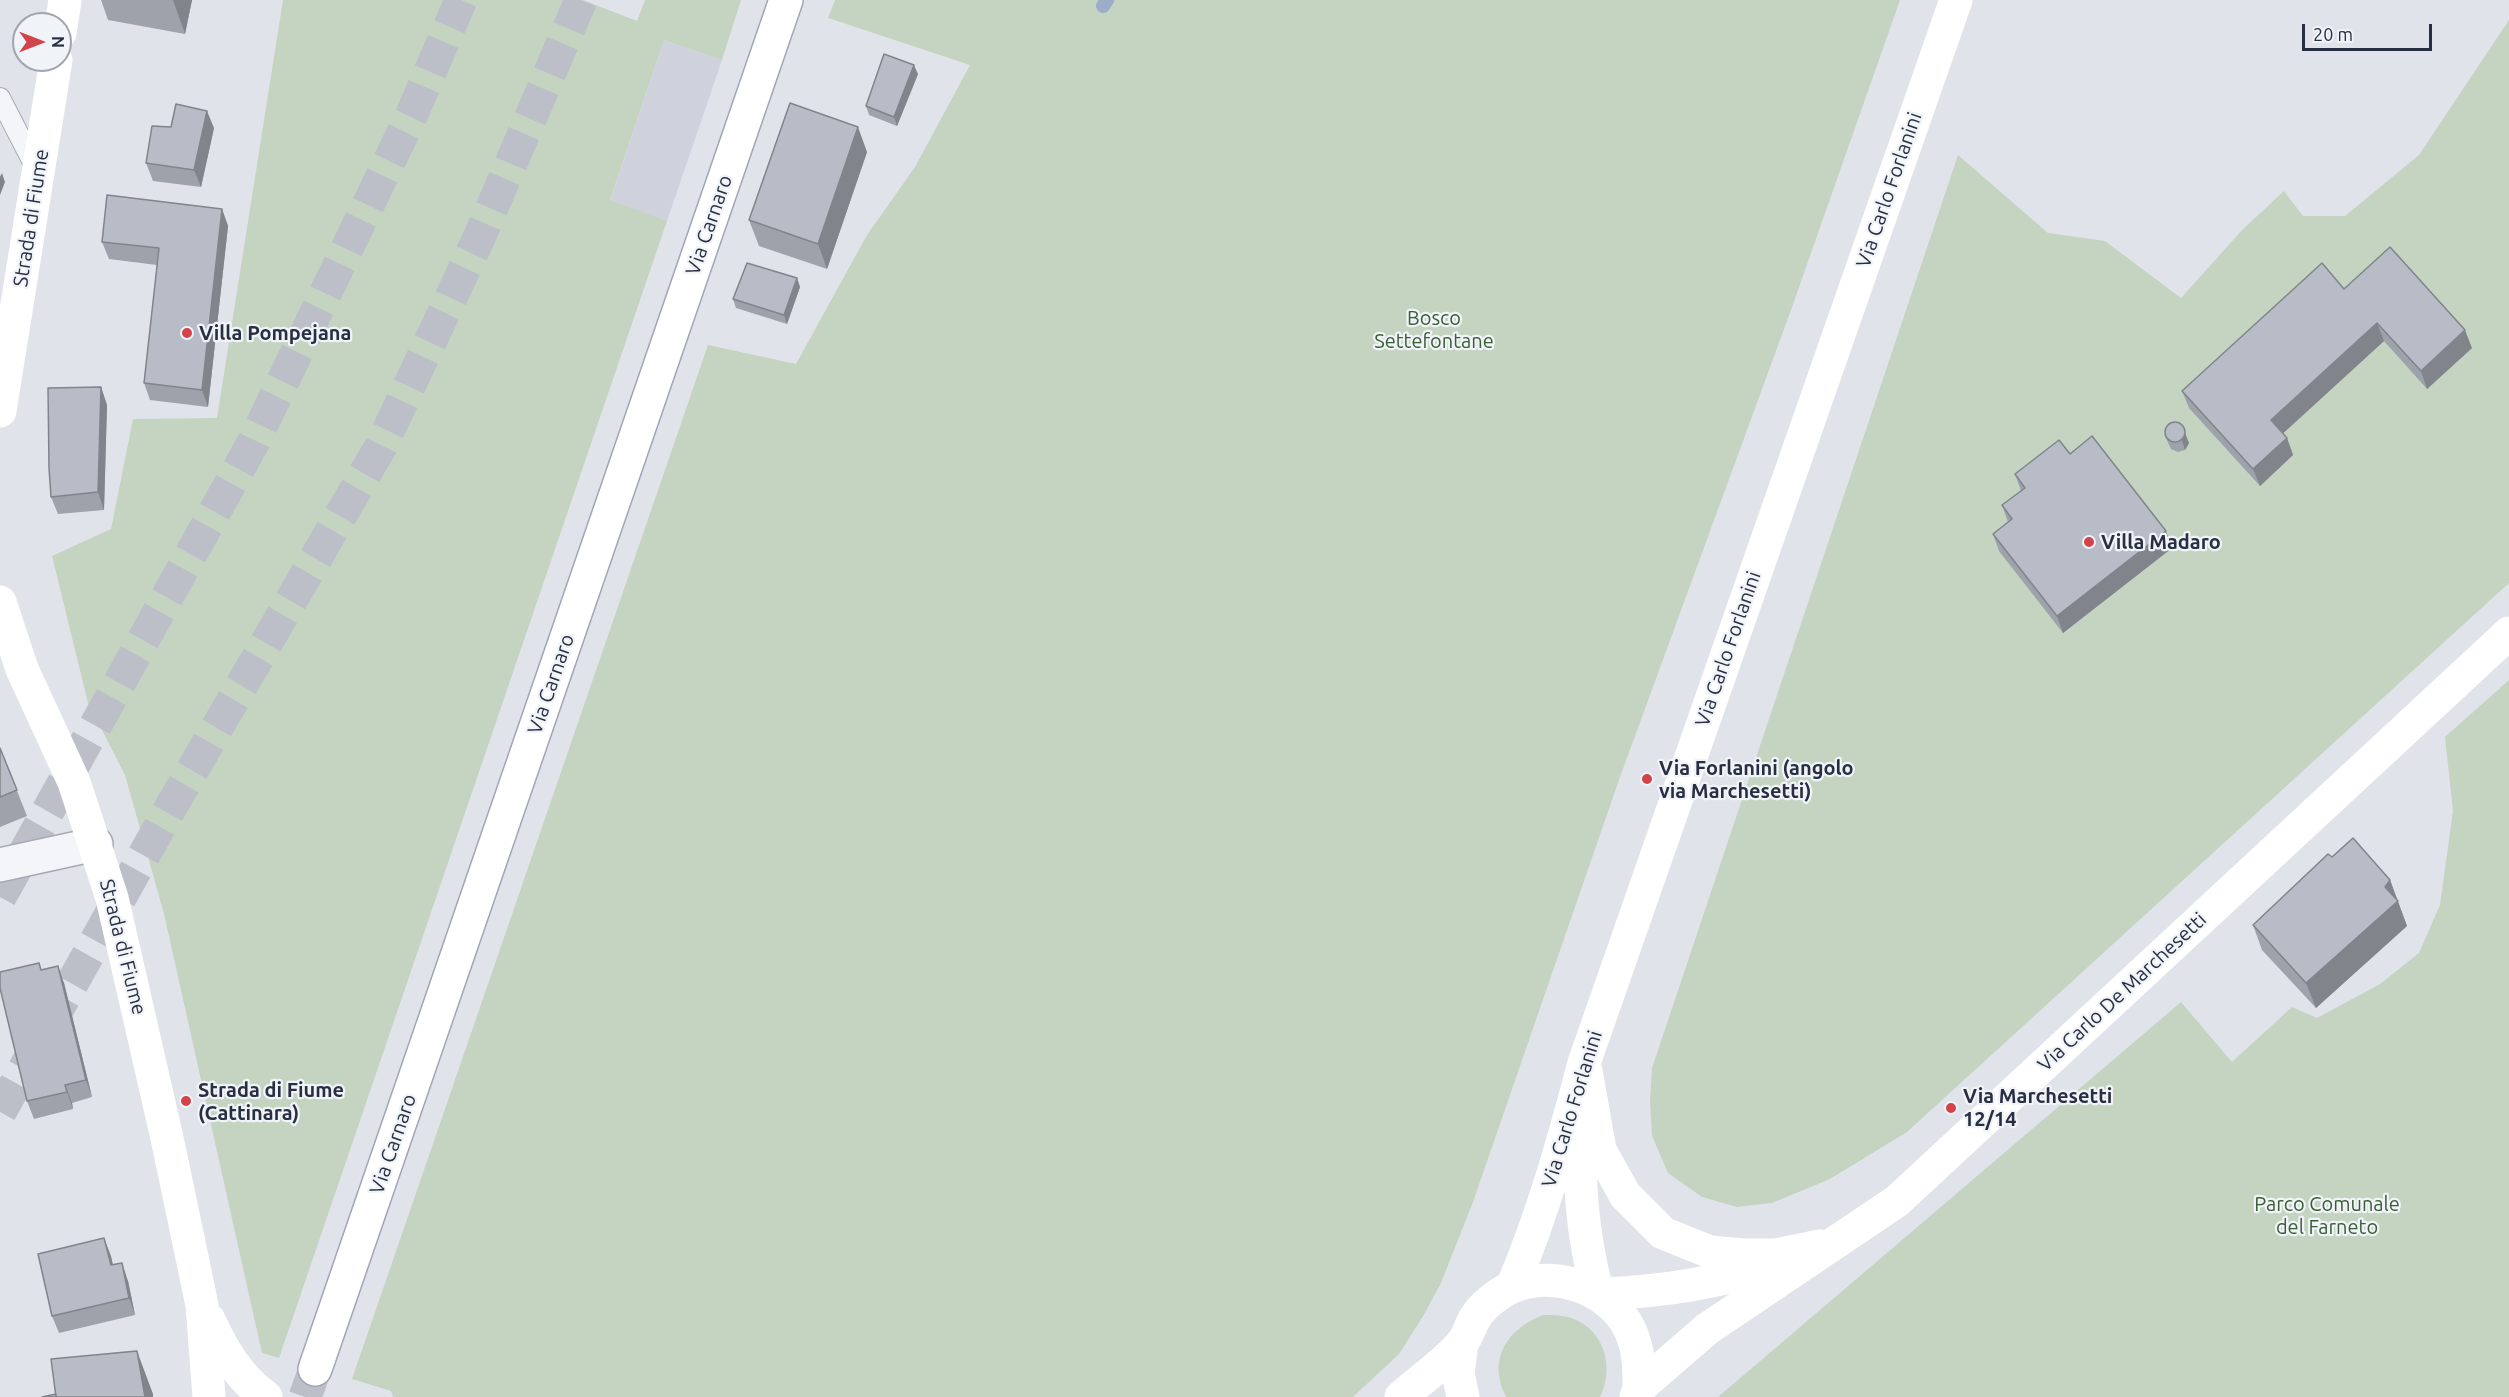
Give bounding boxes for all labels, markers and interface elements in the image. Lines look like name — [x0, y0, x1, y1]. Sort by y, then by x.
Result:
north arrow — [12, 12, 72, 72]
scale bar — [2305, 12, 2436, 50]
text: 20 m — [2313, 24, 2353, 44]
text: N — [49, 36, 67, 48]
street label: Via Carlo Forlanini — [1851, 109, 1927, 271]
street label: Strada di Fiume — [8, 147, 54, 289]
street label: Via Carnaro — [681, 172, 737, 278]
park label: Bosco Settefontane — [1374, 306, 1494, 353]
place label: Villa Pompejana — [199, 321, 351, 345]
marker: Villa Pompejana — [180, 326, 194, 340]
place label: Villa Madaro — [2101, 530, 2221, 554]
marker: Villa Madaro — [2082, 535, 2096, 549]
street label: Via Carlo Forlanini — [1690, 568, 1766, 730]
street label: Via Carnaro — [523, 631, 579, 737]
place label: Via Forlanini (angolo via Marchesetti) — [1659, 756, 1854, 803]
marker: Via Forlanini (angolo via Marchesetti) — [1640, 772, 1654, 786]
street label: Strada di Fiume — [95, 877, 151, 1017]
street label: Via Carlo De Marchesetti — [2033, 908, 2211, 1076]
street label: Via Carlo Forlanini — [1537, 1028, 1607, 1190]
place label: Strada di Fiume (Cattinara) — [198, 1078, 344, 1125]
place label: Via Marchesetti 12/14 — [1963, 1084, 2112, 1131]
street label: Via Carnaro — [365, 1091, 421, 1197]
marker: Strada di Fiume (Cattinara) — [179, 1094, 193, 1108]
marker: Via Marchesetti 12/14 — [1944, 1101, 1958, 1115]
park label: Parco Comunale del Farneto — [2254, 1192, 2400, 1239]

